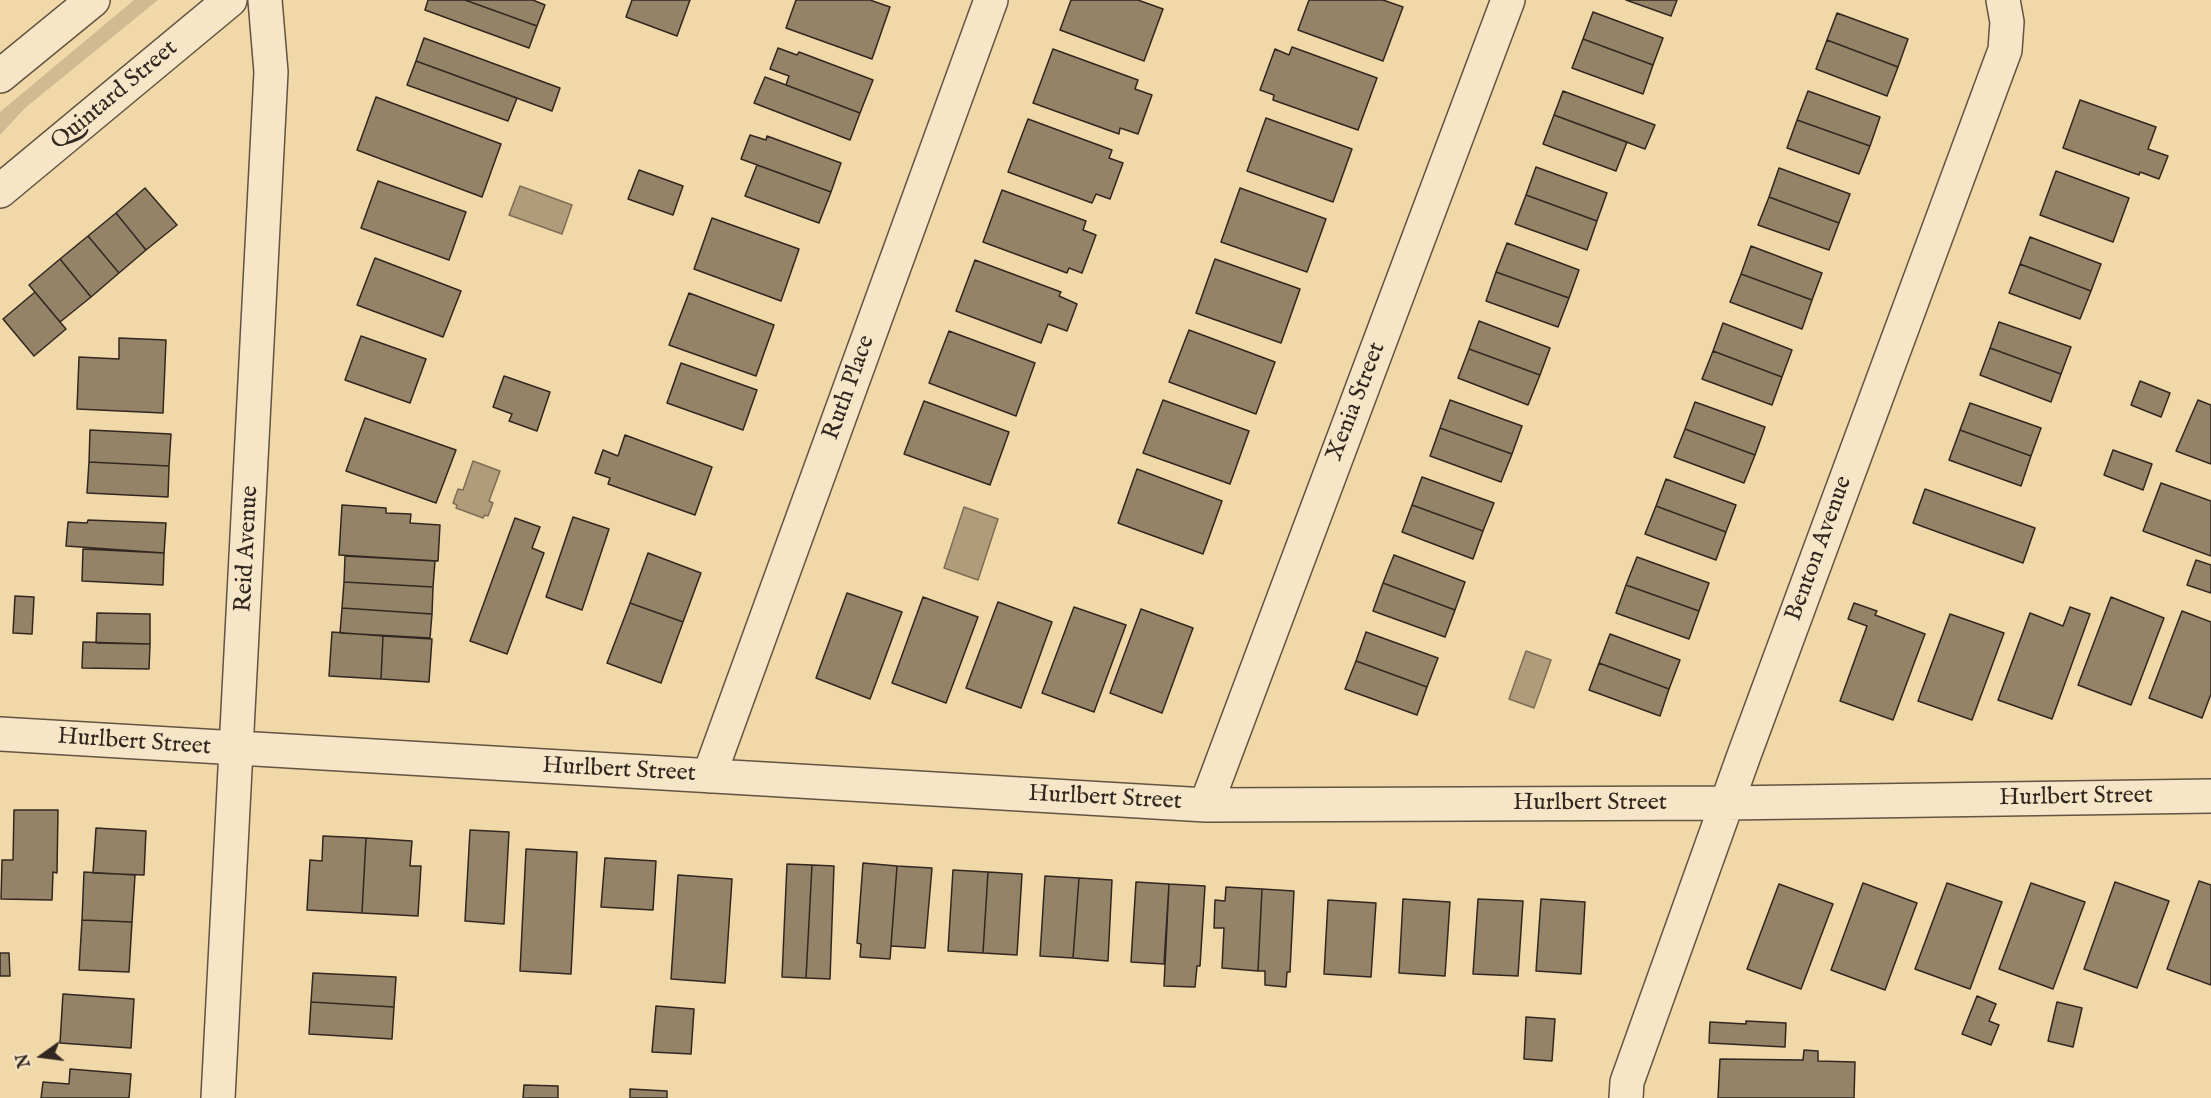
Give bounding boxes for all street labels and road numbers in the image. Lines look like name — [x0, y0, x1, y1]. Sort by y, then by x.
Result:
street label: Quintard Street — [46, 35, 184, 157]
street label: Ruth Place — [818, 332, 882, 444]
street label: Xenia Street — [1321, 339, 1393, 465]
street label: Benton Avenue — [1780, 473, 1860, 625]
street label: Reid Avenue — [230, 485, 266, 613]
street label: Hurlbert Street — [56, 723, 212, 763]
street label: Hurlbert Street — [541, 753, 697, 789]
street label: Hurlbert Street — [1027, 781, 1183, 817]
street label: Hurlbert Street — [1999, 782, 2153, 814]
street label: Hurlbert Street — [1513, 790, 1667, 818]

